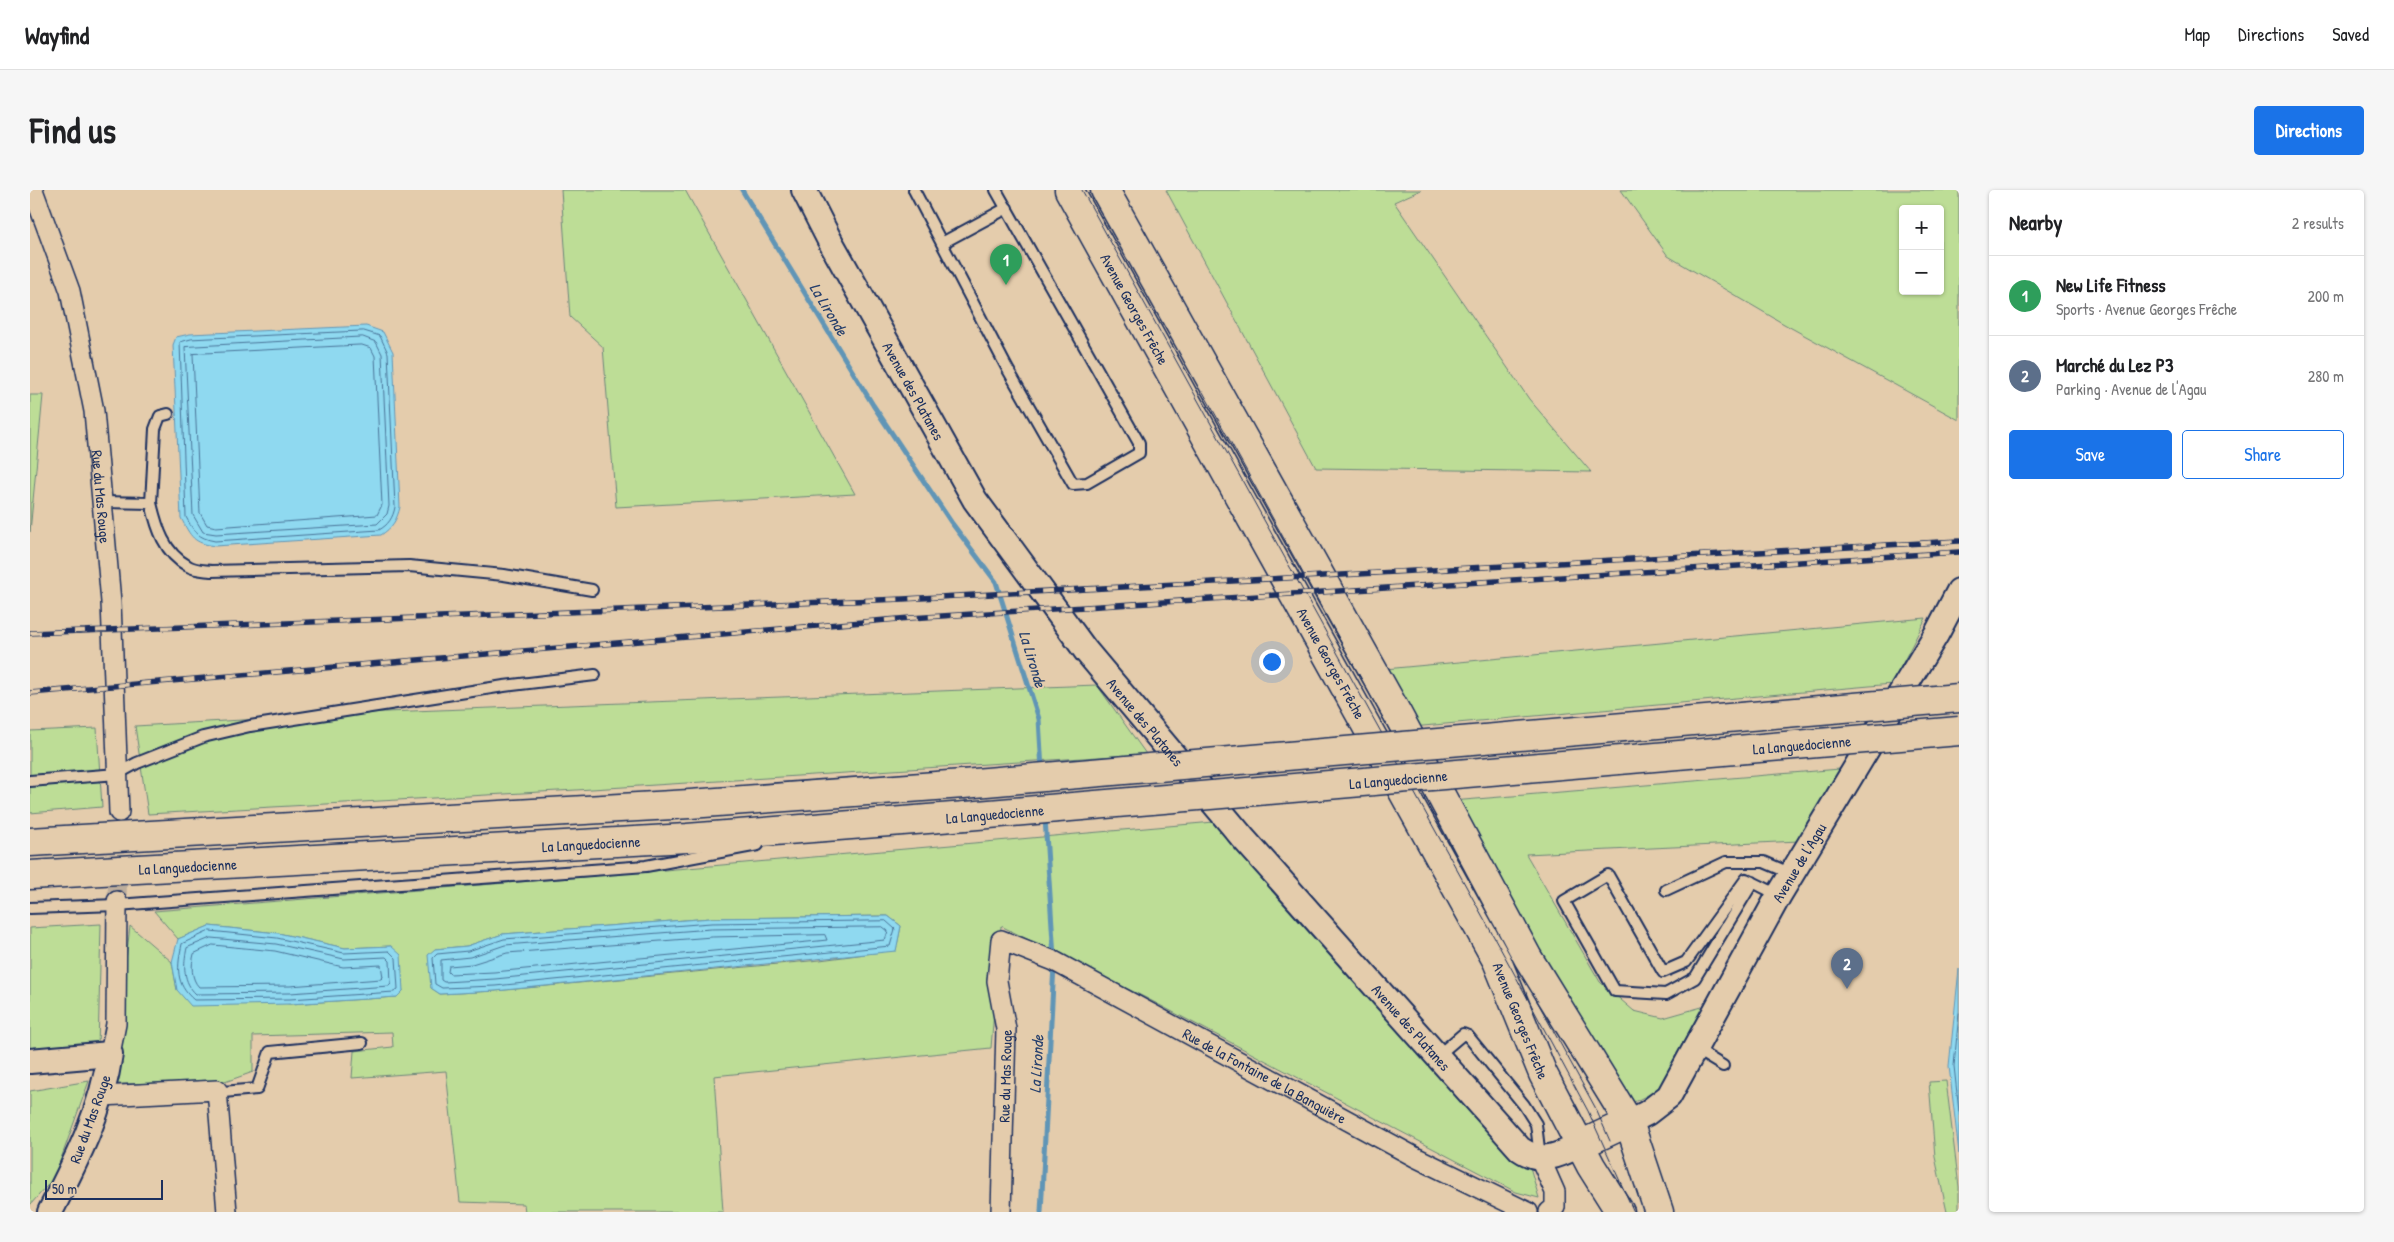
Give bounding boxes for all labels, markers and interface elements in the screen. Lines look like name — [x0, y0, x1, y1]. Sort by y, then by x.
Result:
text: Wayfind — [25, 19, 89, 51]
text: Map — [2185, 22, 2210, 47]
text: Directions — [2238, 22, 2304, 47]
text: Saved — [2332, 22, 2369, 47]
button: Directions — [2254, 106, 2364, 155]
text: Find us — [30, 107, 116, 154]
map controls — [1899, 205, 1944, 295]
button: + — [1899, 205, 1944, 250]
text: Nearby — [2009, 208, 2062, 237]
text: 2 results — [2292, 212, 2344, 234]
pin: 1 — [990, 244, 1022, 285]
street label: Avenue Georges Frêche — [1096, 250, 1174, 368]
button: − — [1899, 250, 1944, 295]
text: New Life Fitness — [2056, 272, 2166, 298]
water label: La Lironde — [805, 279, 854, 340]
text: 1 — [2022, 285, 2028, 307]
text: 200 m — [2308, 285, 2344, 307]
text: Sports · Avenue Georges Frêche — [2056, 298, 2237, 320]
street label: Avenue des Platanes — [878, 338, 950, 444]
text: Marché du Lez P3 — [2056, 352, 2174, 378]
text: 2 — [2021, 365, 2029, 387]
text: 280 m — [2308, 365, 2344, 387]
text: Parking · Avenue de l'Agau — [2056, 378, 2206, 400]
button: Save — [2009, 430, 2172, 479]
button: Share — [2182, 430, 2344, 479]
street label: Rue du Mas Rouge — [87, 449, 116, 544]
street label: Avenue Georges Frêche — [1292, 604, 1371, 722]
water label: La Lironde — [1014, 628, 1052, 690]
your location — [1259, 649, 1285, 675]
street label: Avenue des Platanes — [1102, 673, 1189, 771]
street label: La Languedocienne — [1752, 730, 1852, 759]
street label: La Languedocienne — [1348, 764, 1448, 794]
street label: La Languedocienne — [945, 799, 1045, 829]
street label: Avenue de l'Agau — [1767, 819, 1831, 906]
street label: La Languedocienne — [541, 830, 641, 857]
street label: La Languedocienne — [138, 853, 238, 879]
pin: 2 — [1831, 948, 1863, 989]
street label: Avenue Georges Frêche — [1488, 959, 1554, 1083]
street label: Avenue des Platanes — [1367, 979, 1456, 1075]
street label: Rue de la Fontaine de la Banquière — [1179, 1023, 1350, 1128]
street label: Rue du Mas Rouge — [993, 1029, 1016, 1123]
water label: La Lironde — [1024, 1034, 1049, 1093]
street label: Rue du Mas Rouge — [64, 1072, 116, 1166]
scale bar — [45, 1177, 162, 1200]
text: 50 m — [52, 1179, 77, 1198]

